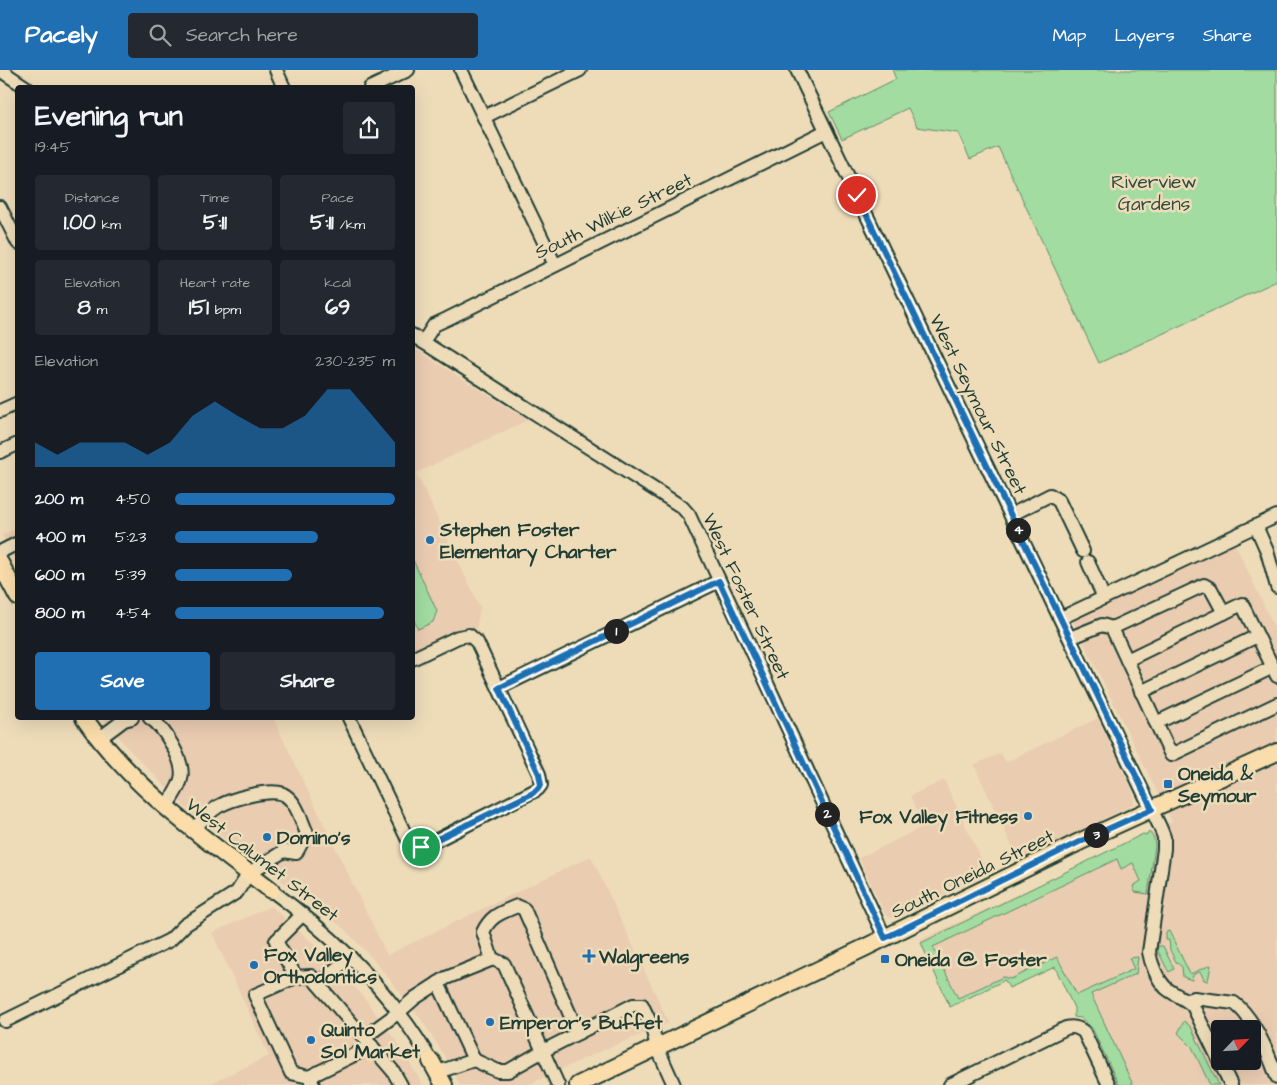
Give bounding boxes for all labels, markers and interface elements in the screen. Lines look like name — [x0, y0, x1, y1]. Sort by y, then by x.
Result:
search box — [128, 13, 478, 58]
text: Pacely — [25, 18, 98, 52]
icon: search — [146, 21, 174, 49]
text: Search here — [186, 22, 298, 49]
text: Map — [1052, 23, 1086, 48]
text: Layers — [1114, 23, 1175, 48]
text: Share — [1203, 23, 1252, 48]
text: Evening run — [35, 97, 183, 136]
button: share — [343, 102, 395, 154]
text: 19:45 — [35, 136, 71, 158]
street label: South Wilkie Street — [530, 166, 697, 266]
park label: Riverview Gardens — [1111, 169, 1197, 218]
pin — [836, 174, 878, 216]
icon: check — [843, 181, 871, 209]
text: Distance — [65, 188, 120, 208]
text: Time — [200, 188, 230, 208]
text: Pace — [321, 188, 354, 208]
text: 1.00 — [64, 208, 96, 237]
text: 5:11 — [203, 208, 227, 237]
text: 5:11 — [310, 208, 334, 237]
text: km — [96, 215, 121, 235]
text: /km — [334, 215, 365, 235]
text: Elevation — [65, 273, 120, 293]
text: Heart rate — [180, 273, 250, 293]
text: kcal — [324, 273, 351, 293]
text: 8 — [77, 293, 91, 322]
text: 151 — [189, 293, 209, 322]
text: 69 — [325, 293, 350, 322]
text: m — [91, 300, 107, 320]
text: bpm — [209, 300, 241, 320]
street label: West Seymour Street — [921, 310, 1033, 500]
text: Elevation — [35, 350, 98, 372]
text: 230–235 m — [315, 350, 395, 372]
text: 200 m — [35, 488, 83, 510]
text: 4:50 — [115, 488, 150, 510]
street label: West Foster Street — [695, 509, 796, 685]
place label: Stephen Foster Elementary Charter — [439, 517, 617, 567]
pin: 4 — [1006, 518, 1030, 542]
text: 4 — [1014, 520, 1023, 540]
text: 400 m — [35, 526, 85, 548]
text: 5:23 — [115, 526, 146, 548]
marker: Stephen Foster Elementary Charter — [424, 534, 436, 546]
text: 600 m — [35, 564, 84, 586]
text: 5:39 — [115, 564, 146, 586]
text: 800 m — [35, 602, 84, 624]
text: 4:54 — [115, 602, 151, 624]
pin: 1 — [604, 618, 628, 644]
text: 1 — [616, 621, 617, 641]
button: Save — [35, 652, 210, 710]
button: Share — [220, 652, 395, 710]
place label: Oneida & Seymour — [1177, 761, 1257, 811]
marker: Oneida & Seymour — [1162, 778, 1174, 790]
street label: West Calumet Street — [180, 792, 345, 929]
pin: 2 — [814, 802, 840, 826]
text: 2 — [823, 804, 832, 824]
place label: Fox Valley Fitness — [859, 804, 1018, 832]
marker: Fox Valley Fitness — [1022, 810, 1034, 822]
pin: 3 — [1084, 822, 1108, 848]
street label: South Oneida Street — [887, 823, 1059, 926]
place label: Domino's — [277, 825, 351, 852]
text: 3 — [1093, 825, 1100, 845]
pin — [400, 826, 442, 868]
marker: Domino's — [261, 831, 273, 843]
icon: arrive — [407, 833, 435, 861]
place label: Fox Valley Orthodontics — [264, 942, 377, 991]
place label: Walgreens — [598, 944, 690, 972]
place label: Oneida @ Foster — [895, 947, 1047, 974]
marker: Walgreens — [583, 950, 595, 962]
marker: Oneida @ Foster — [879, 953, 891, 965]
marker: Fox Valley Orthodontics — [248, 959, 260, 971]
place label: Emperor's Buffet — [500, 1010, 663, 1037]
marker: Emperor's Buffet — [484, 1016, 496, 1028]
place label: Quinto Sol Market — [320, 1017, 420, 1066]
north arrow — [1211, 1020, 1261, 1070]
map controls — [1211, 1020, 1261, 1070]
marker: Quinto Sol Market — [305, 1034, 317, 1046]

